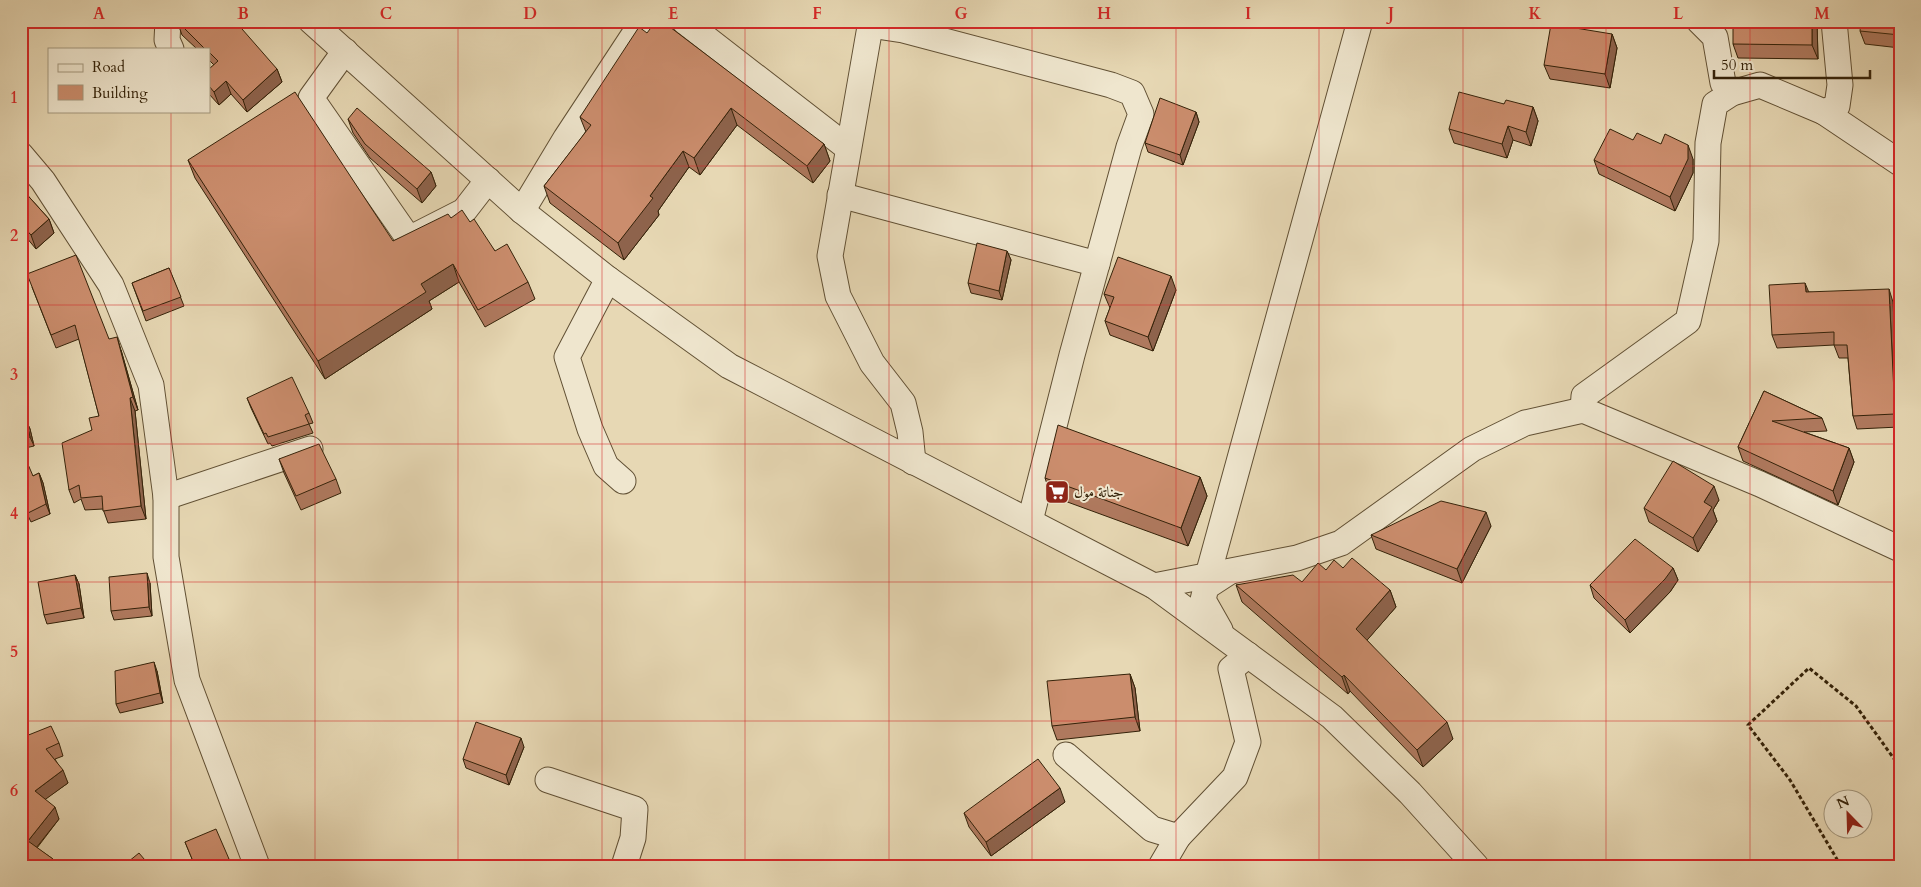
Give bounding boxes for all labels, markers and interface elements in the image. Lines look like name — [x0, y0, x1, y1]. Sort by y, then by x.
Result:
text: A — [93, 3, 105, 25]
text: B — [237, 3, 249, 25]
text: C — [380, 3, 392, 25]
text: D — [523, 3, 537, 25]
text: E — [668, 3, 678, 25]
text: F — [812, 3, 822, 25]
text: G — [954, 3, 968, 25]
text: H — [1097, 3, 1111, 25]
text: I — [1245, 3, 1251, 25]
text: J — [1386, 3, 1394, 25]
text: K — [1529, 3, 1542, 25]
text: L — [1673, 3, 1684, 25]
text: M — [1814, 3, 1830, 25]
legend — [48, 48, 210, 112]
scale bar — [1714, 48, 1870, 80]
text: 50 m — [1721, 55, 1753, 75]
text: Road — [92, 57, 125, 77]
text: Building — [92, 83, 148, 103]
text: 1 — [10, 87, 18, 109]
text: 2 — [10, 225, 18, 247]
text: 3 — [10, 364, 18, 386]
supermarket icon: جناتة مول — [1044, 479, 1070, 505]
place label: جناتة مول — [1074, 482, 1124, 502]
text: 4 — [10, 503, 18, 525]
text: 5 — [10, 641, 18, 663]
text: 6 — [10, 780, 18, 802]
north arrow — [1824, 790, 1874, 840]
text: N — [1834, 791, 1852, 814]

